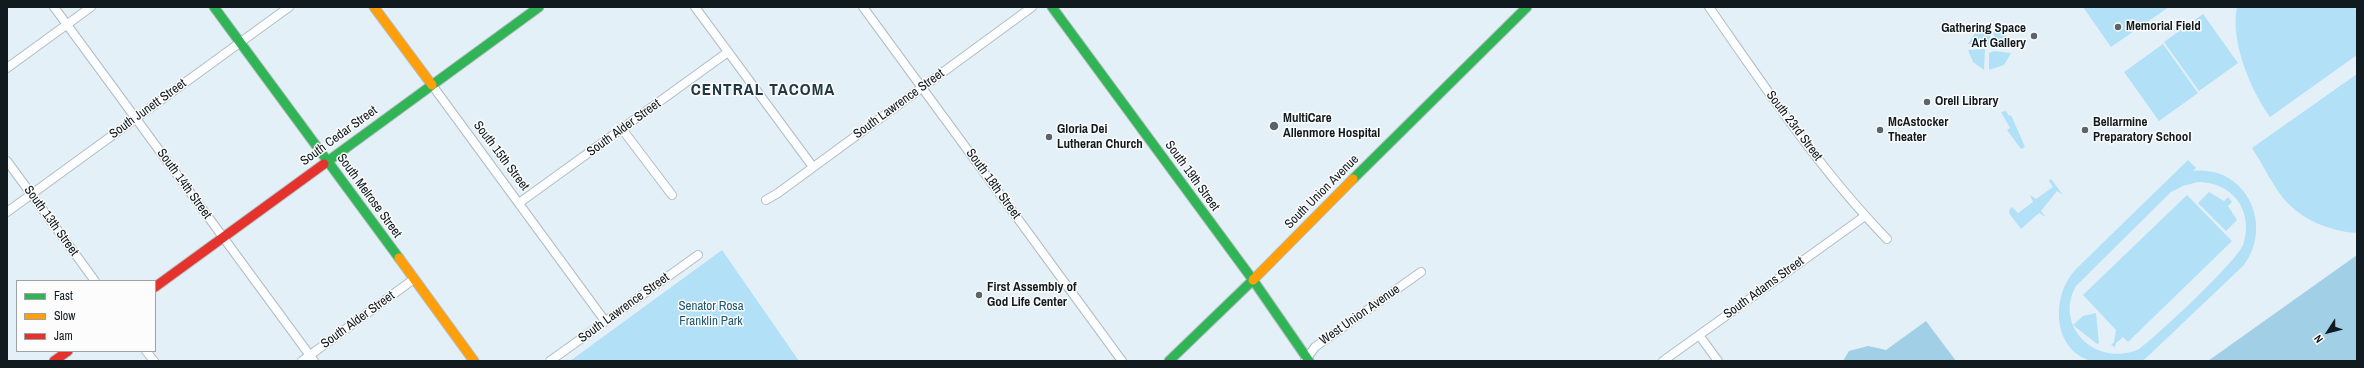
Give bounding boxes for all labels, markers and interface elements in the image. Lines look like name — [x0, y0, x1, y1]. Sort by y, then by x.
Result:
place label: Memorial Field — [2126, 19, 2201, 35]
place label: Gathering Space Art Gallery — [1941, 21, 2026, 52]
marker: Memorial Field — [2113, 22, 2123, 32]
marker: Gathering Space Art Gallery — [2029, 31, 2039, 41]
street label: South Lawrence Street — [851, 66, 947, 142]
street label: South Junett Street — [106, 76, 190, 142]
district label: CENTRAL TACOMA — [691, 80, 835, 100]
street label: South 23rd Street — [1763, 88, 1825, 164]
place label: Orell Library — [1935, 94, 1998, 110]
street label: South Alder Street — [584, 96, 664, 160]
marker: Orell Library — [1922, 97, 1932, 107]
street label: South Cedar Street — [297, 103, 381, 169]
place label: MultiCare Allenmore Hospital — [1283, 111, 1380, 142]
place label: McAstocker Theater — [1888, 115, 1948, 146]
place label: Bellarmine Preparatory School — [2093, 115, 2191, 146]
street label: South 15th Street — [470, 118, 532, 194]
marker: MultiCare Allenmore Hospital — [1268, 120, 1280, 132]
place label: Gloria Dei Lutheran Church — [1057, 122, 1143, 153]
marker: McAstocker Theater — [1875, 125, 1885, 135]
marker: Bellarmine Preparatory School — [2080, 125, 2090, 135]
marker: Gloria Dei Lutheran Church — [1044, 132, 1054, 142]
street label: South 19th Street — [1161, 138, 1223, 214]
street label: South 14th Street — [153, 146, 215, 222]
street label: South 18th Street — [962, 146, 1024, 222]
street label: South Melrose Street — [333, 151, 405, 241]
street label: South Union Avenue — [1282, 152, 1362, 232]
street label: South 13th Street — [20, 183, 82, 259]
street label: South Adams Street — [1721, 254, 1807, 322]
street label: South Lawrence Street — [576, 270, 672, 346]
legend — [16, 280, 156, 352]
place label: First Assembly of God Life Center — [987, 280, 1076, 311]
street label: West Union Avenue — [1317, 282, 1403, 348]
text: Fast — [54, 288, 73, 304]
street label: South Alder Street — [318, 288, 398, 352]
marker: First Assembly of God Life Center — [974, 290, 984, 300]
park label: Senator Rosa Franklin Park — [678, 299, 744, 330]
text: Slow — [54, 308, 75, 324]
north arrow — [2308, 312, 2348, 352]
text: Jam — [54, 328, 73, 344]
text: N — [2311, 332, 2326, 346]

